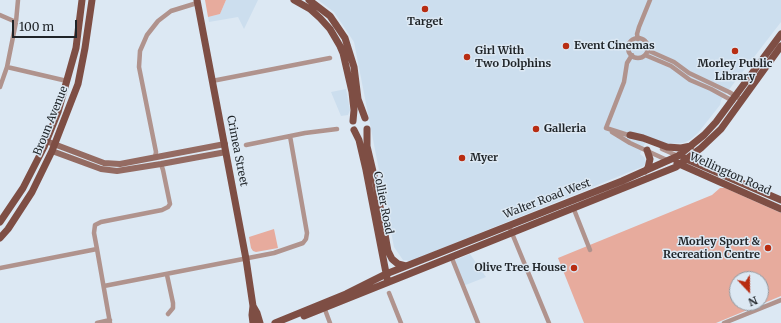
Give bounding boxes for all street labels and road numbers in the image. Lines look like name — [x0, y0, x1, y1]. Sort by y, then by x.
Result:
street label: Broun Avenue — [31, 84, 71, 158]
street label: Crimea Street — [224, 114, 250, 188]
street label: Wellington Road — [687, 150, 773, 198]
street label: Collier Road — [370, 170, 396, 236]
street label: Walter Road West — [501, 176, 593, 222]

